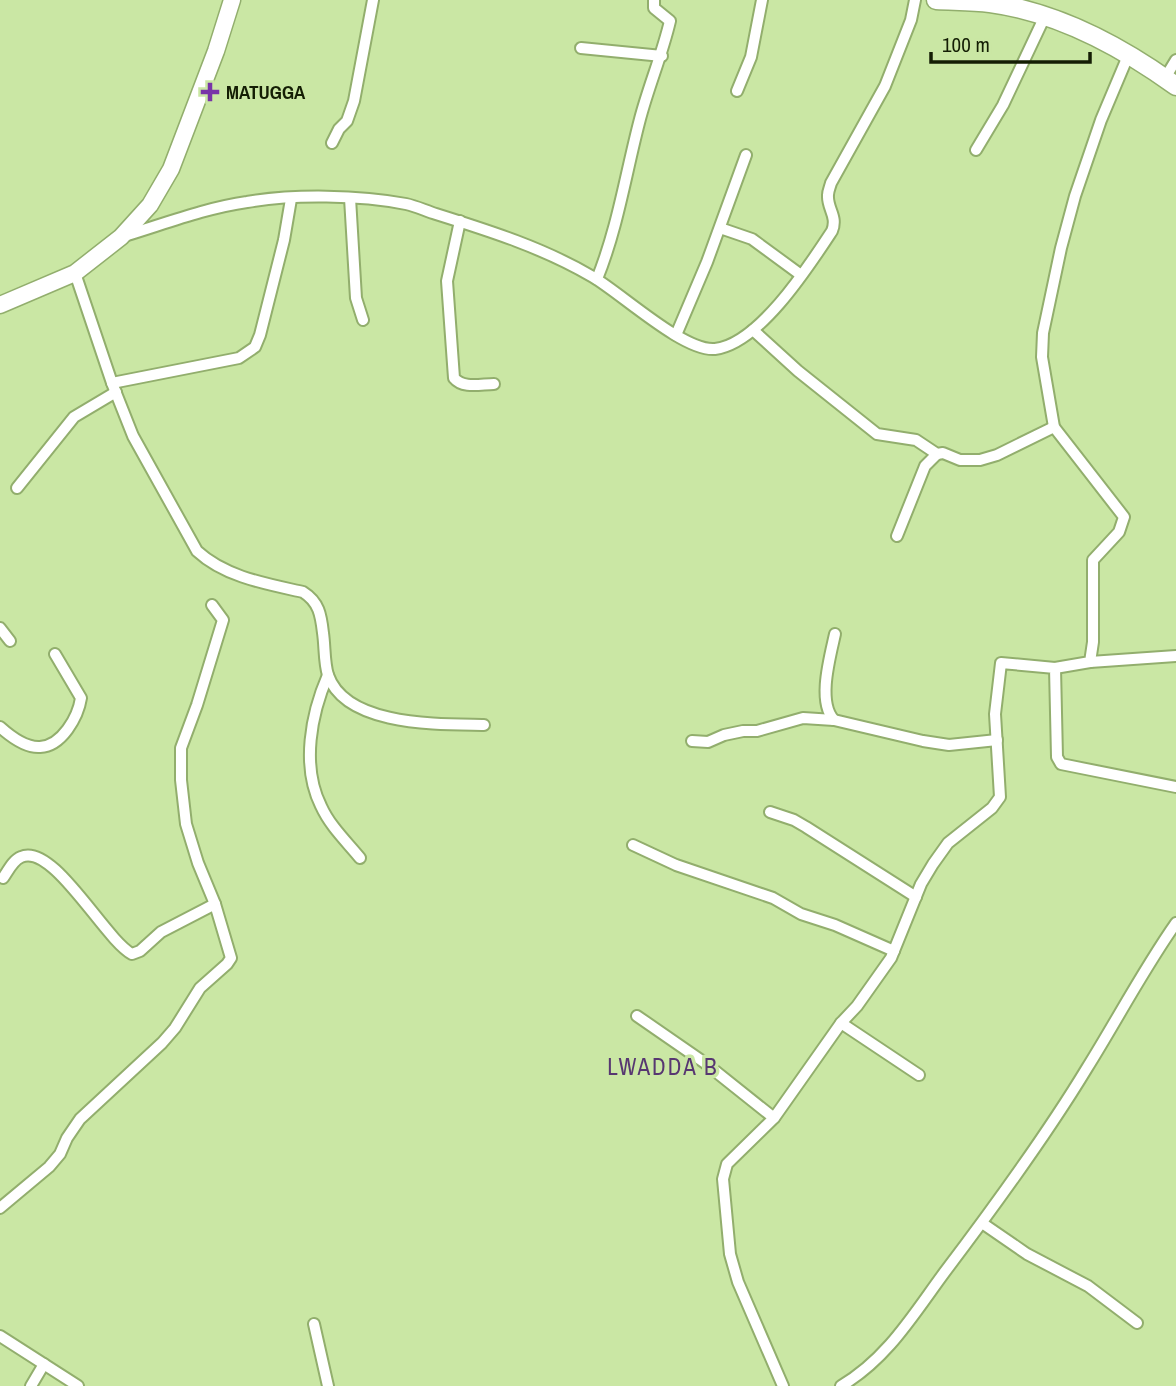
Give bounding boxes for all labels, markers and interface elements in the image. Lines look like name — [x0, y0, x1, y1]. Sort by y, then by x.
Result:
scale bar — [931, 21, 1090, 65]
text: 100 m — [942, 30, 990, 59]
place label: MATUGGA — [226, 79, 306, 105]
marker: MATUGGA — [200, 82, 220, 102]
district label: LWADDA B — [607, 1051, 719, 1082]

